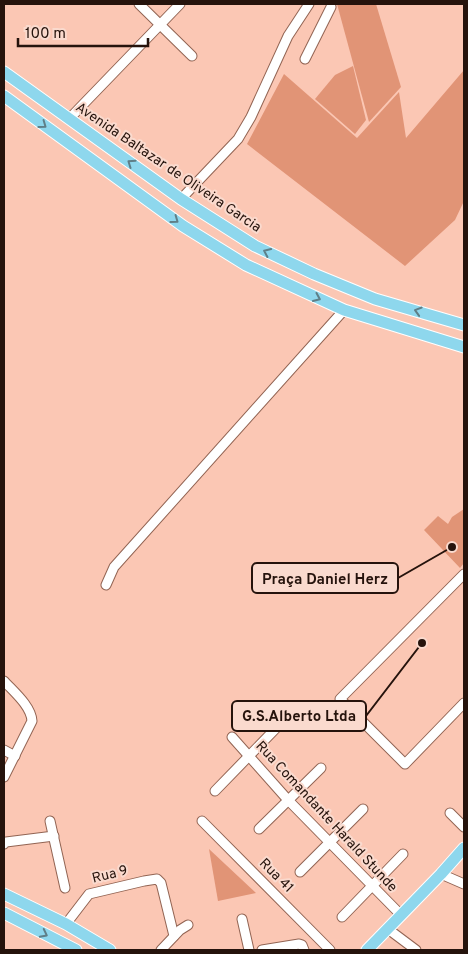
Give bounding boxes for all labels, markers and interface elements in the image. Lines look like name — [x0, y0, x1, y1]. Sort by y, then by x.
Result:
scale bar — [18, 15, 148, 47]
text: 100 m — [25, 25, 66, 44]
street label: Avenida Baltazar de Oliveira Garcia — [72, 99, 264, 237]
one-way arrow — [37, 119, 47, 128]
one-way arrow — [127, 160, 137, 169]
one-way arrow — [169, 214, 179, 223]
one-way arrow — [263, 248, 272, 258]
one-way arrow — [312, 291, 321, 302]
one-way arrow — [414, 307, 422, 317]
callout: Praça Daniel Herz — [252, 563, 398, 593]
text: Praça Daniel Herz — [262, 571, 388, 590]
callout: G.S.Alberto Ltda — [232, 701, 366, 731]
text: G.S.Alberto Ltda — [242, 708, 356, 727]
street label: Rua Comandante Harald Stunde — [252, 738, 400, 896]
street label: Rua 41 — [255, 855, 297, 897]
street label: Rua 9 — [90, 862, 130, 888]
one-way arrow — [39, 928, 48, 938]

